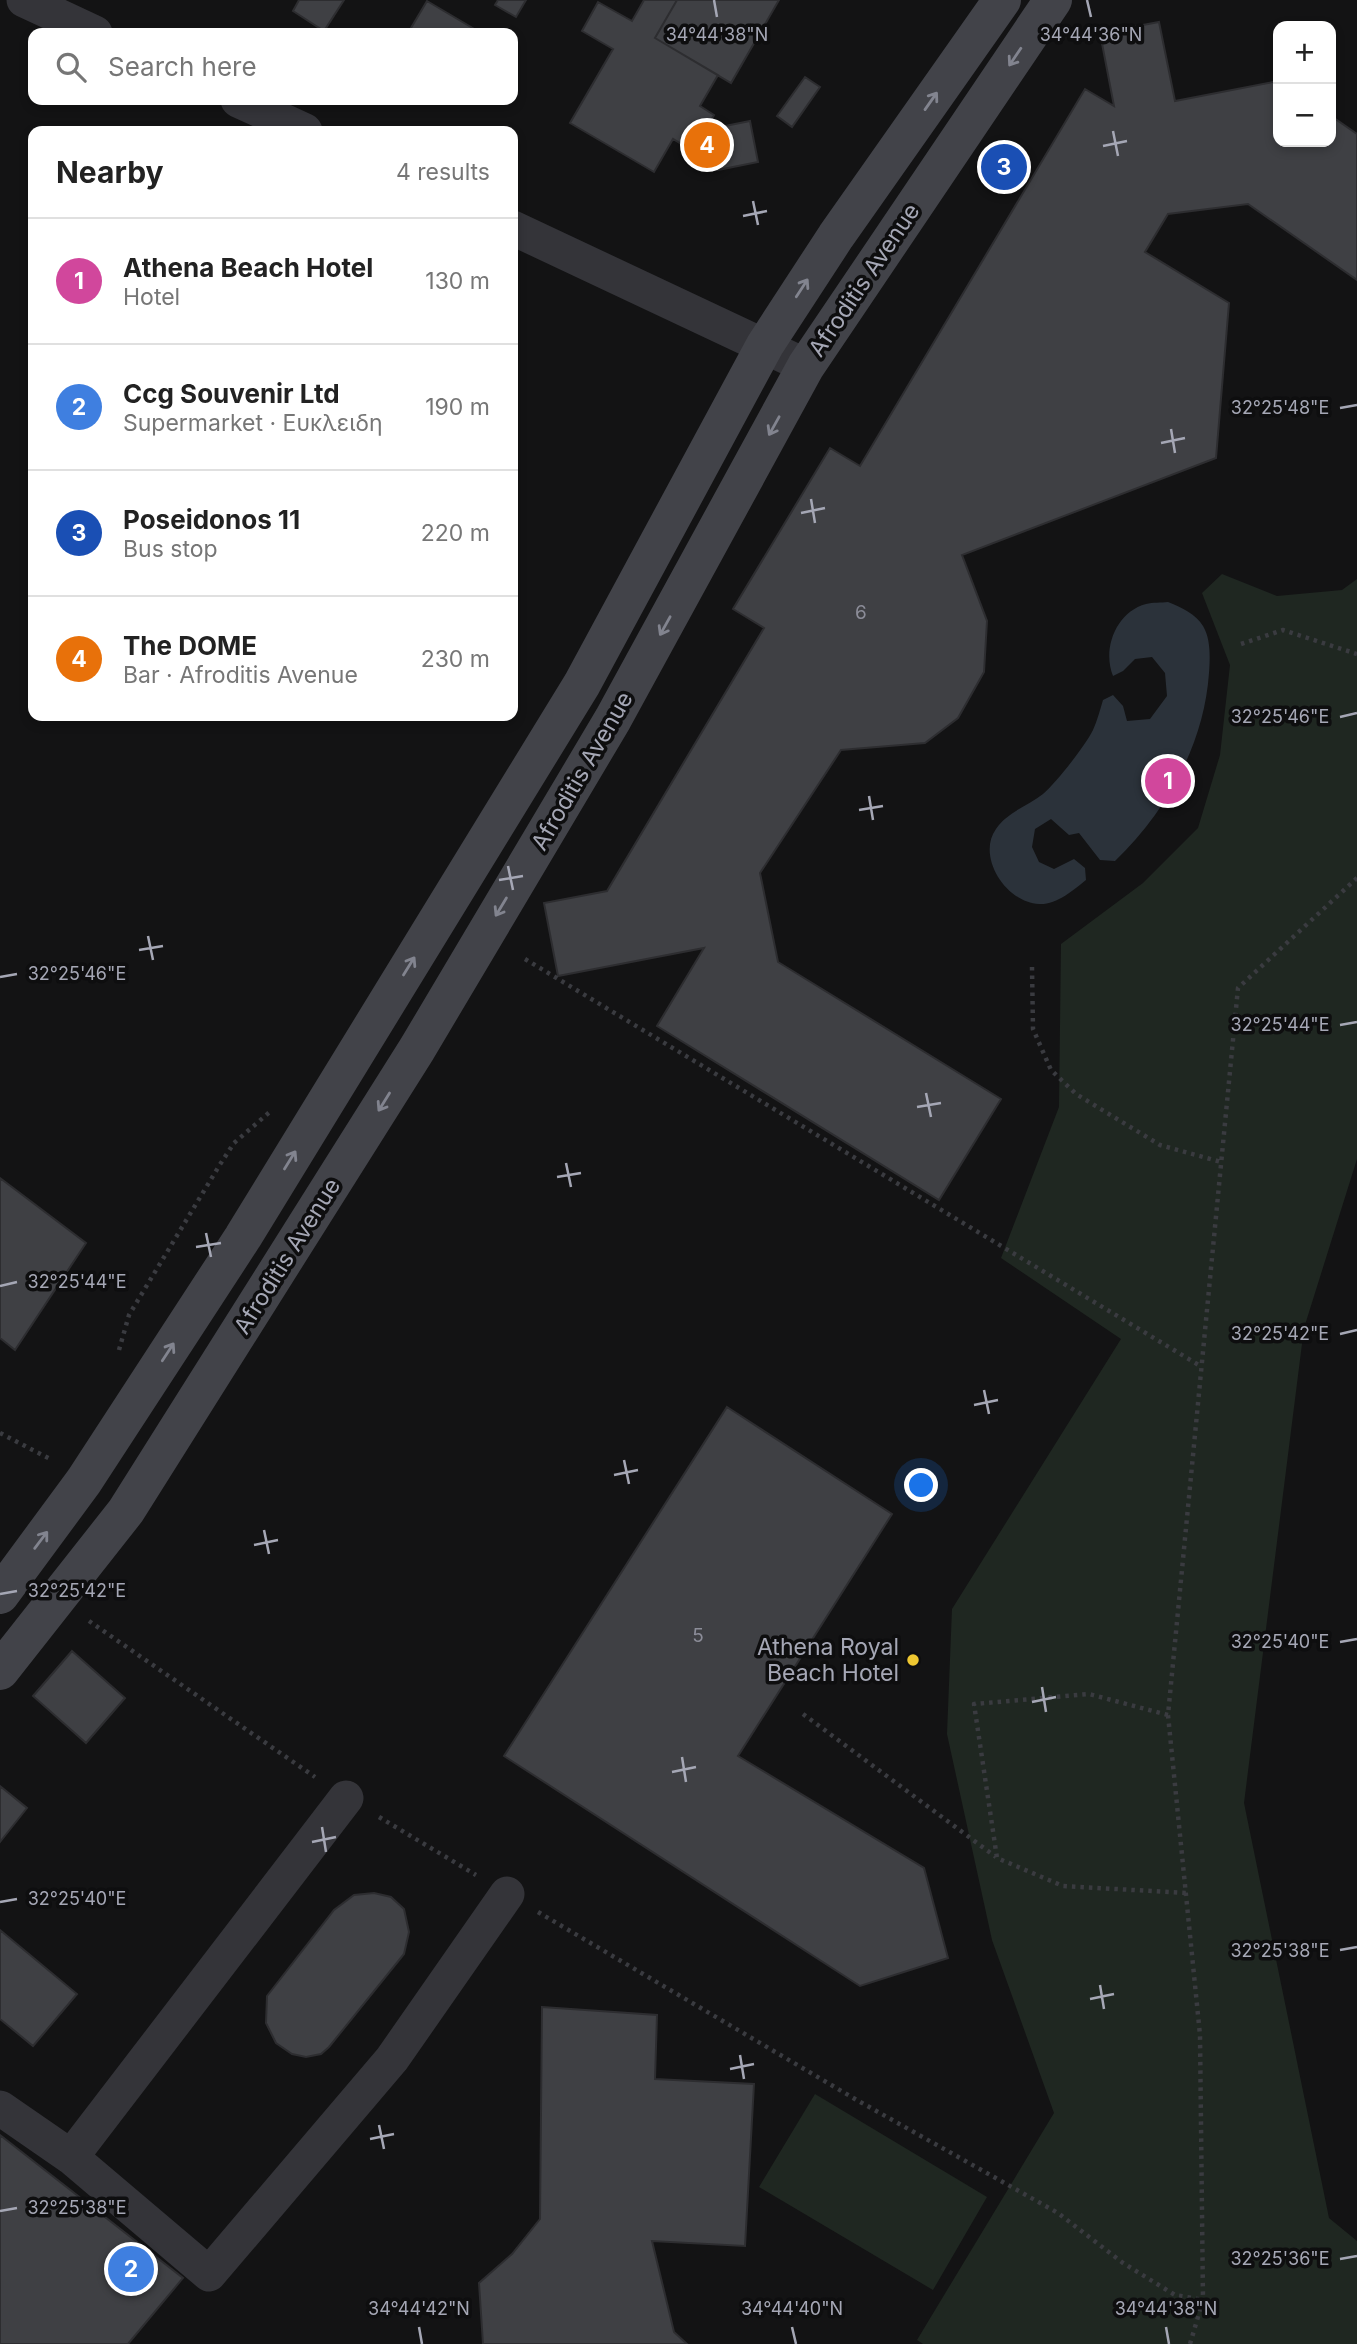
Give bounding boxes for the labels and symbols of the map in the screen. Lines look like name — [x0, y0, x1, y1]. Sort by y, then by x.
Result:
text: 34°44'38"N — [666, 24, 768, 45]
text: 34°44'36"N — [1040, 24, 1142, 45]
one-way arrow — [1008, 46, 1022, 66]
one-way arrow — [924, 92, 939, 111]
pin: 4 — [684, 119, 730, 171]
pin: 3 — [981, 141, 1027, 193]
street label: Afroditis Avenue — [802, 198, 926, 362]
one-way arrow — [795, 278, 809, 298]
text: 32°25'48"E — [1231, 397, 1329, 418]
one-way arrow — [767, 415, 780, 436]
house number: 6 — [855, 601, 867, 624]
one-way arrow — [658, 615, 672, 635]
street label: Afroditis Avenue — [525, 687, 639, 855]
text: 32°25'46"E — [1231, 706, 1329, 727]
pin: 1 — [1145, 755, 1191, 807]
one-way arrow — [494, 897, 508, 917]
one-way arrow — [403, 956, 417, 976]
text: 32°25'46"E — [28, 963, 126, 984]
text: 32°25'44"E — [1231, 1014, 1329, 1035]
one-way arrow — [376, 1091, 390, 1111]
one-way arrow — [284, 1150, 298, 1170]
street label: Afroditis Avenue — [228, 1173, 346, 1339]
text: 32°25'44"E — [28, 1271, 126, 1292]
text: 32°25'42"E — [1231, 1323, 1329, 1344]
one-way arrow — [162, 1342, 176, 1362]
your location — [904, 1468, 938, 1502]
one-way arrow — [33, 1531, 48, 1550]
text: 32°25'42"E — [28, 1580, 126, 1601]
house number: 5 — [692, 1624, 704, 1647]
text: 32°25'40"E — [1231, 1631, 1329, 1652]
place label: Athena Royal Beach Hotel — [757, 1633, 899, 1687]
marker: Athena Royal Beach Hotel — [905, 1652, 921, 1668]
text: 32°25'40"E — [28, 1888, 126, 1909]
text: 32°25'38"E — [1230, 1940, 1330, 1961]
text: 32°25'38"E — [27, 2197, 127, 2218]
pin: 2 — [108, 2243, 154, 2295]
text: 32°25'36"E — [1230, 2248, 1330, 2269]
text: 34°44'42"N — [368, 2298, 470, 2319]
text: 34°44'40"N — [741, 2298, 843, 2319]
text: 34°44'38"N — [1115, 2298, 1217, 2319]

